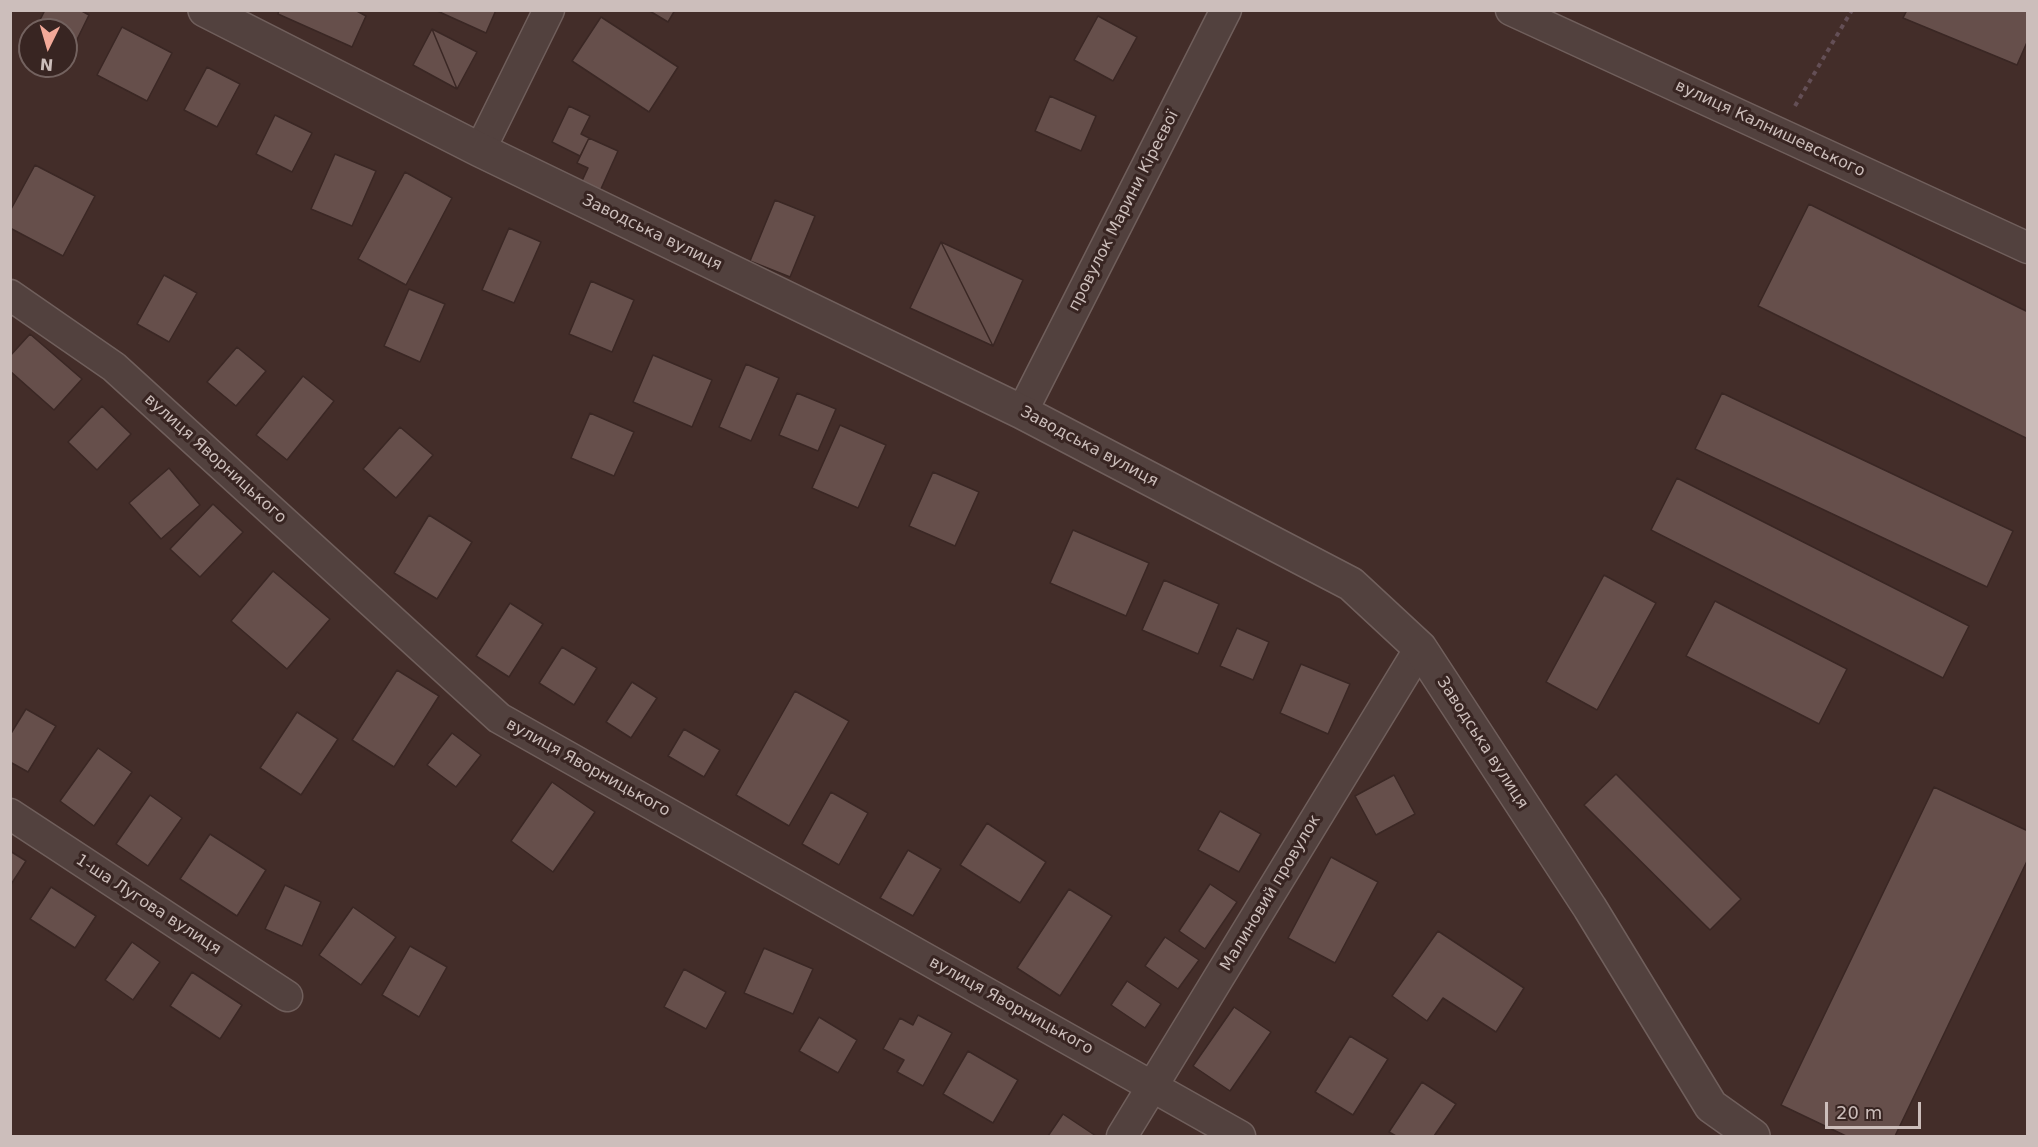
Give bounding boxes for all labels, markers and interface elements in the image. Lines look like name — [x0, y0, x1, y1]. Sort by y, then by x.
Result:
north arrow — [18, 18, 78, 78]
text: N — [39, 54, 54, 74]
street label: вулиця Калнишевського — [1672, 77, 1868, 181]
street label: провулок Марини Кіреєвої — [1065, 108, 1183, 314]
street label: Заводська вулиця — [579, 191, 725, 275]
street label: вулиця Яворницького — [140, 390, 290, 528]
street label: Заводська вулиця — [1017, 403, 1161, 491]
street label: Заводська вулиця — [1432, 674, 1532, 812]
street label: вулиця Яворницького — [503, 715, 673, 821]
street label: Малиновий провулок — [1217, 811, 1325, 975]
street label: 1-ша Лугова вулиця — [72, 851, 224, 959]
street label: вулиця Яворницького — [926, 953, 1096, 1059]
scale bar — [1828, 1090, 1924, 1128]
text: 20 m — [1836, 1102, 1882, 1123]

